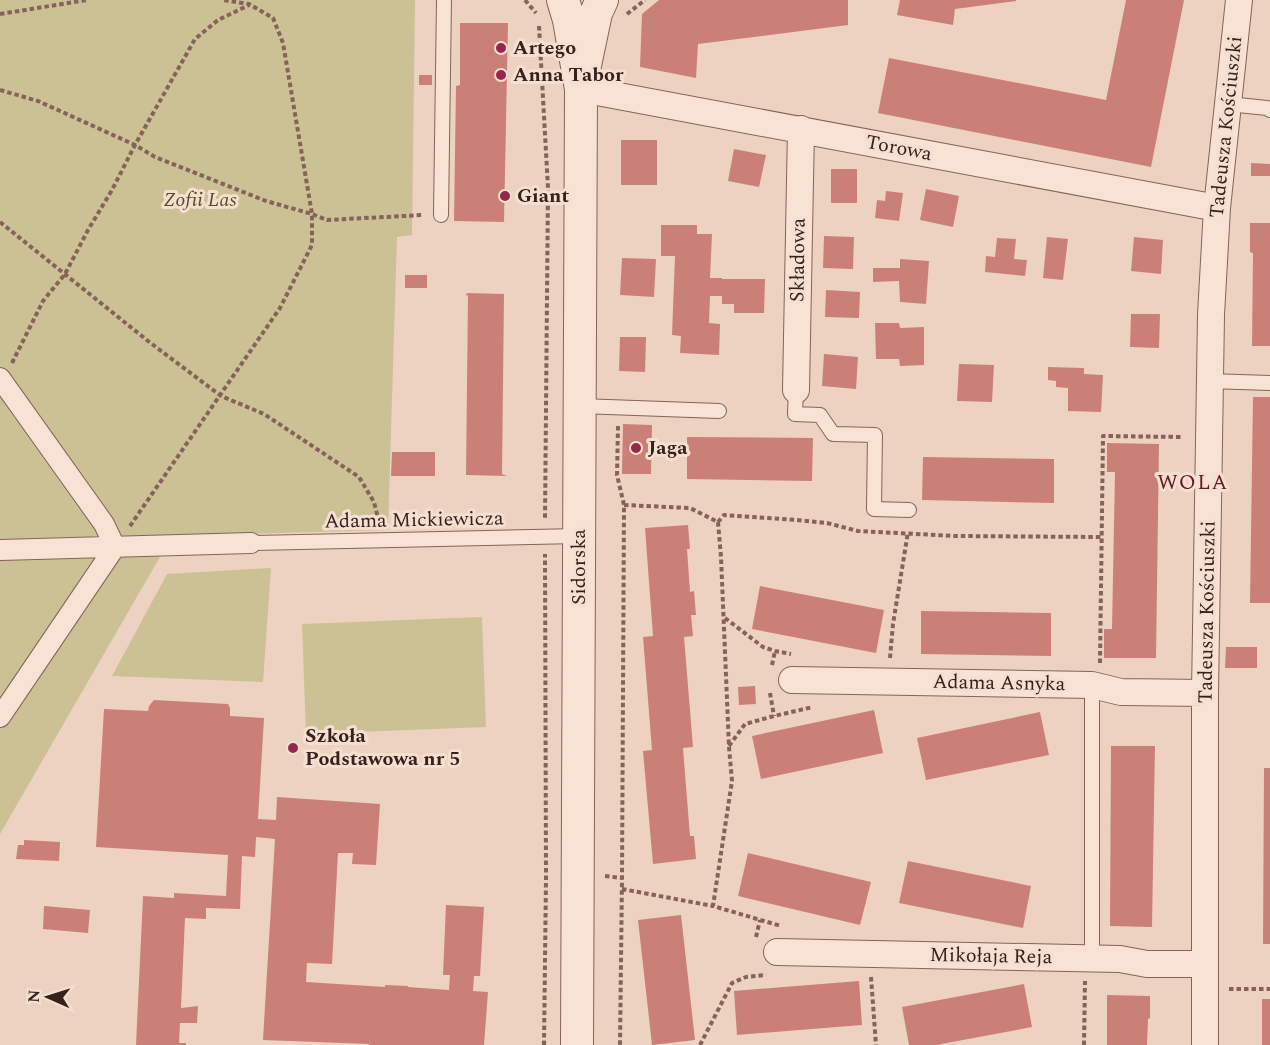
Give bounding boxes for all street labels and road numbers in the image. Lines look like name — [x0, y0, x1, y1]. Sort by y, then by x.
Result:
street label: Tadeusza Kościuszki — [1202, 35, 1250, 219]
street label: Torowa — [863, 127, 935, 169]
street label: Składowa — [782, 217, 814, 302]
street label: Adama Mickiewicza — [324, 503, 504, 537]
street label: Tadeusza Kościuszki — [1190, 520, 1224, 704]
street label: Sidorska — [564, 529, 594, 605]
street label: Adama Asnyka — [932, 667, 1066, 699]
street label: Mikołaja Reja — [929, 940, 1053, 972]

